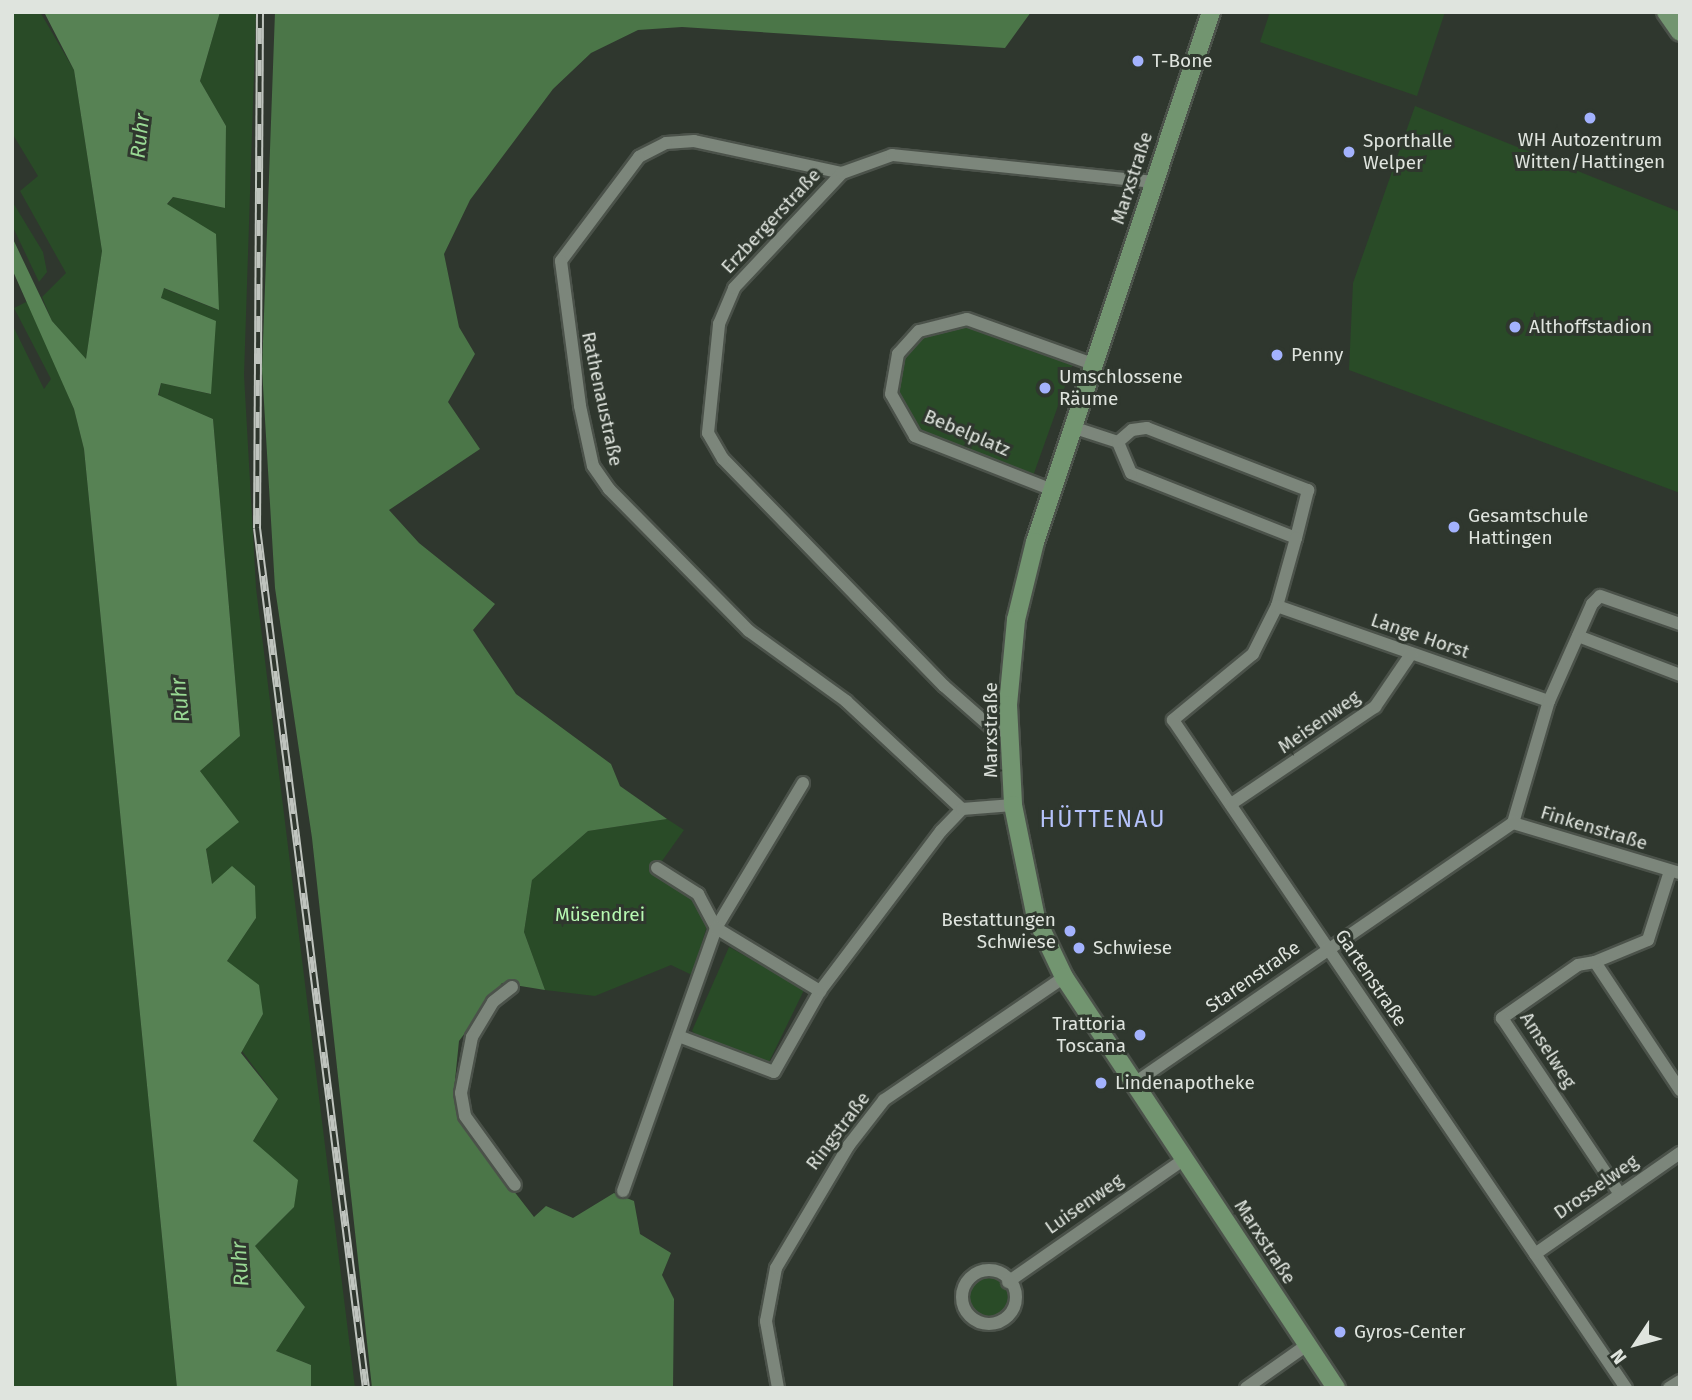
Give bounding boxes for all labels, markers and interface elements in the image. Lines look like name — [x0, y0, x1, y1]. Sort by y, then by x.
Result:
place label: T-Bone — [1152, 50, 1213, 72]
marker: T-Bone — [1130, 53, 1146, 69]
marker: WH Autozentrum Witten/Hattingen — [1582, 110, 1598, 126]
water label: Ruhr — [125, 112, 155, 160]
street label: Marxstraße — [1106, 129, 1158, 227]
place label: WH Autozentrum Witten/Hattingen — [1515, 129, 1665, 173]
place label: Sporthalle Welper — [1363, 130, 1453, 174]
marker: Sporthalle Welper — [1341, 144, 1357, 160]
street label: Erzbergerstraße — [716, 164, 826, 278]
place label: Althoffstadion — [1529, 316, 1652, 338]
marker: Althoffstadion — [1507, 319, 1523, 335]
street label: Rathenaustraße — [577, 330, 627, 468]
place label: Penny — [1291, 344, 1343, 366]
marker: Penny — [1269, 347, 1285, 363]
place label: Umschlossene Räume — [1059, 366, 1183, 410]
marker: Umschlossene Räume — [1037, 380, 1053, 396]
street label: Bebelplatz — [920, 405, 1014, 461]
place label: Gesamtschule Hattingen — [1468, 505, 1588, 549]
marker: Gesamtschule Hattingen — [1446, 519, 1462, 535]
street label: Lange Horst — [1368, 609, 1472, 663]
water label: Ruhr — [165, 676, 195, 724]
street label: Marxstraße — [980, 682, 1002, 778]
street label: Meisenweg — [1274, 685, 1364, 759]
street label: Finkenstraße — [1538, 801, 1650, 855]
district label: HÜTTENAU — [1041, 805, 1165, 833]
park label: Müsendrei — [555, 904, 645, 926]
place label: Bestattungen Schwiese — [941, 909, 1056, 953]
marker: Bestattungen Schwiese — [1062, 923, 1078, 939]
street label: Gartenstraße — [1330, 925, 1412, 1031]
street label: Starenstraße — [1201, 936, 1305, 1018]
place label: Schwiese — [1093, 937, 1172, 959]
marker: Schwiese — [1071, 940, 1087, 956]
street label: Amselweg — [1515, 1008, 1581, 1092]
place label: Trattoria Toscana — [1052, 1013, 1126, 1057]
marker: Trattoria Toscana — [1132, 1027, 1148, 1043]
place label: Lindenapotheke — [1115, 1072, 1255, 1094]
marker: Lindenapotheke — [1093, 1075, 1109, 1091]
street label: Ringstraße — [801, 1087, 875, 1175]
street label: Drosselweg — [1550, 1150, 1642, 1224]
street label: Luisenweg — [1041, 1169, 1127, 1239]
street label: Marxstraße — [1229, 1196, 1301, 1288]
water label: Ruhr — [226, 1241, 254, 1287]
north arrow — [1601, 1309, 1671, 1379]
place label: Gyros-Center — [1354, 1321, 1466, 1343]
marker: Gyros-Center — [1332, 1324, 1348, 1340]
text: N — [1606, 1345, 1632, 1369]

